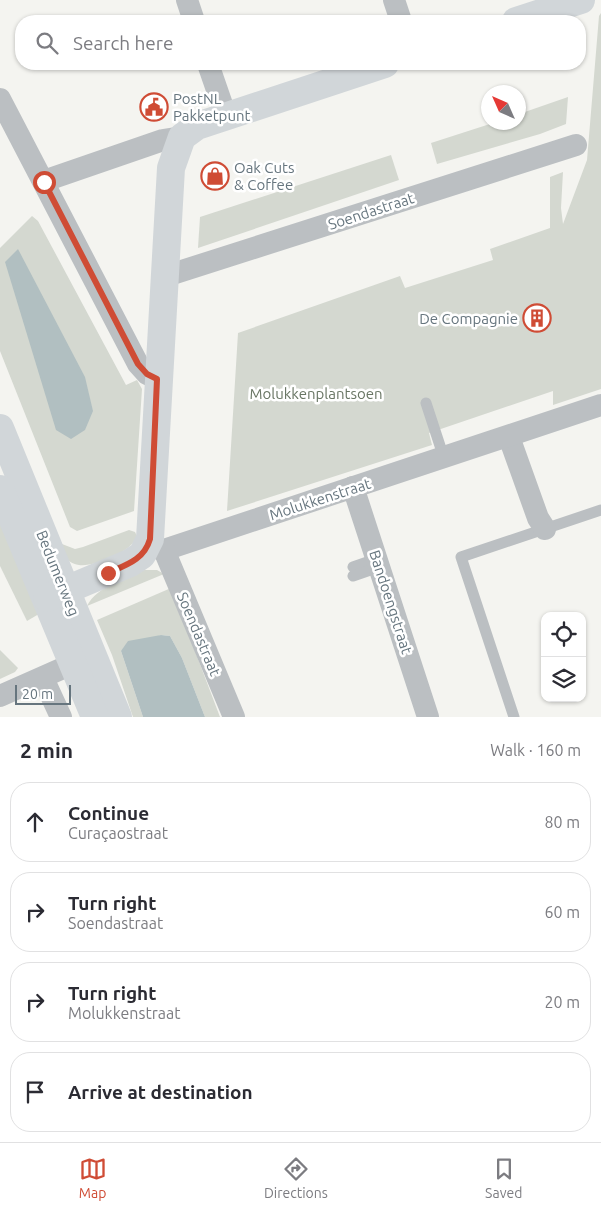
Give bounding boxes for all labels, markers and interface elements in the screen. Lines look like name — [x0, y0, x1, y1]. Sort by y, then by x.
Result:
search box — [15, 15, 586, 70]
icon: search — [33, 29, 61, 57]
text: Search here — [73, 32, 173, 54]
north arrow — [481, 85, 526, 130]
place label: PostNL Pakketpunt — [173, 90, 251, 124]
public building icon: PostNL Pakketpunt — [139, 92, 169, 122]
place label: Oak Cuts & Coffee — [234, 159, 294, 193]
shop icon: Oak Cuts & Coffee — [200, 161, 230, 191]
route start — [33, 171, 56, 194]
street label: Soendastraat — [326, 189, 416, 233]
building icon: De Compagnie — [522, 303, 552, 333]
place label: De Compagnie — [419, 310, 518, 327]
park label: Molukkenplantsoen — [249, 385, 383, 402]
street label: Molukkenstraat — [267, 475, 373, 523]
street label: Bedumerweg — [33, 528, 83, 618]
street label: Bandoengstraat — [366, 548, 416, 656]
route end — [97, 562, 120, 585]
street label: Soendastraat — [174, 590, 224, 679]
map controls — [541, 612, 586, 702]
button: locate — [541, 612, 586, 657]
button: layers — [541, 657, 586, 702]
scale bar — [15, 682, 71, 705]
text: 20 m — [22, 686, 53, 702]
text: 2 min — [20, 738, 73, 762]
text: Walk · 160 m — [490, 741, 581, 759]
text: Continue — [68, 802, 149, 824]
icon: ahead — [21, 808, 49, 836]
text: 80 m — [544, 813, 580, 831]
text: Curaçaostraat — [68, 824, 168, 842]
text: Turn right — [68, 892, 156, 914]
icon: right — [21, 898, 49, 926]
text: 60 m — [544, 903, 580, 921]
text: Soendastraat — [68, 914, 163, 932]
text: Turn right — [68, 982, 156, 1004]
icon: right — [21, 988, 49, 1016]
text: 20 m — [544, 993, 580, 1011]
text: Molukkenstraat — [68, 1004, 180, 1022]
icon: arrive — [21, 1078, 49, 1106]
text: Arrive at destination — [68, 1081, 253, 1103]
tab: Map — [79, 1155, 107, 1201]
tab: Directions — [264, 1155, 328, 1201]
tab: Saved — [485, 1155, 522, 1201]

